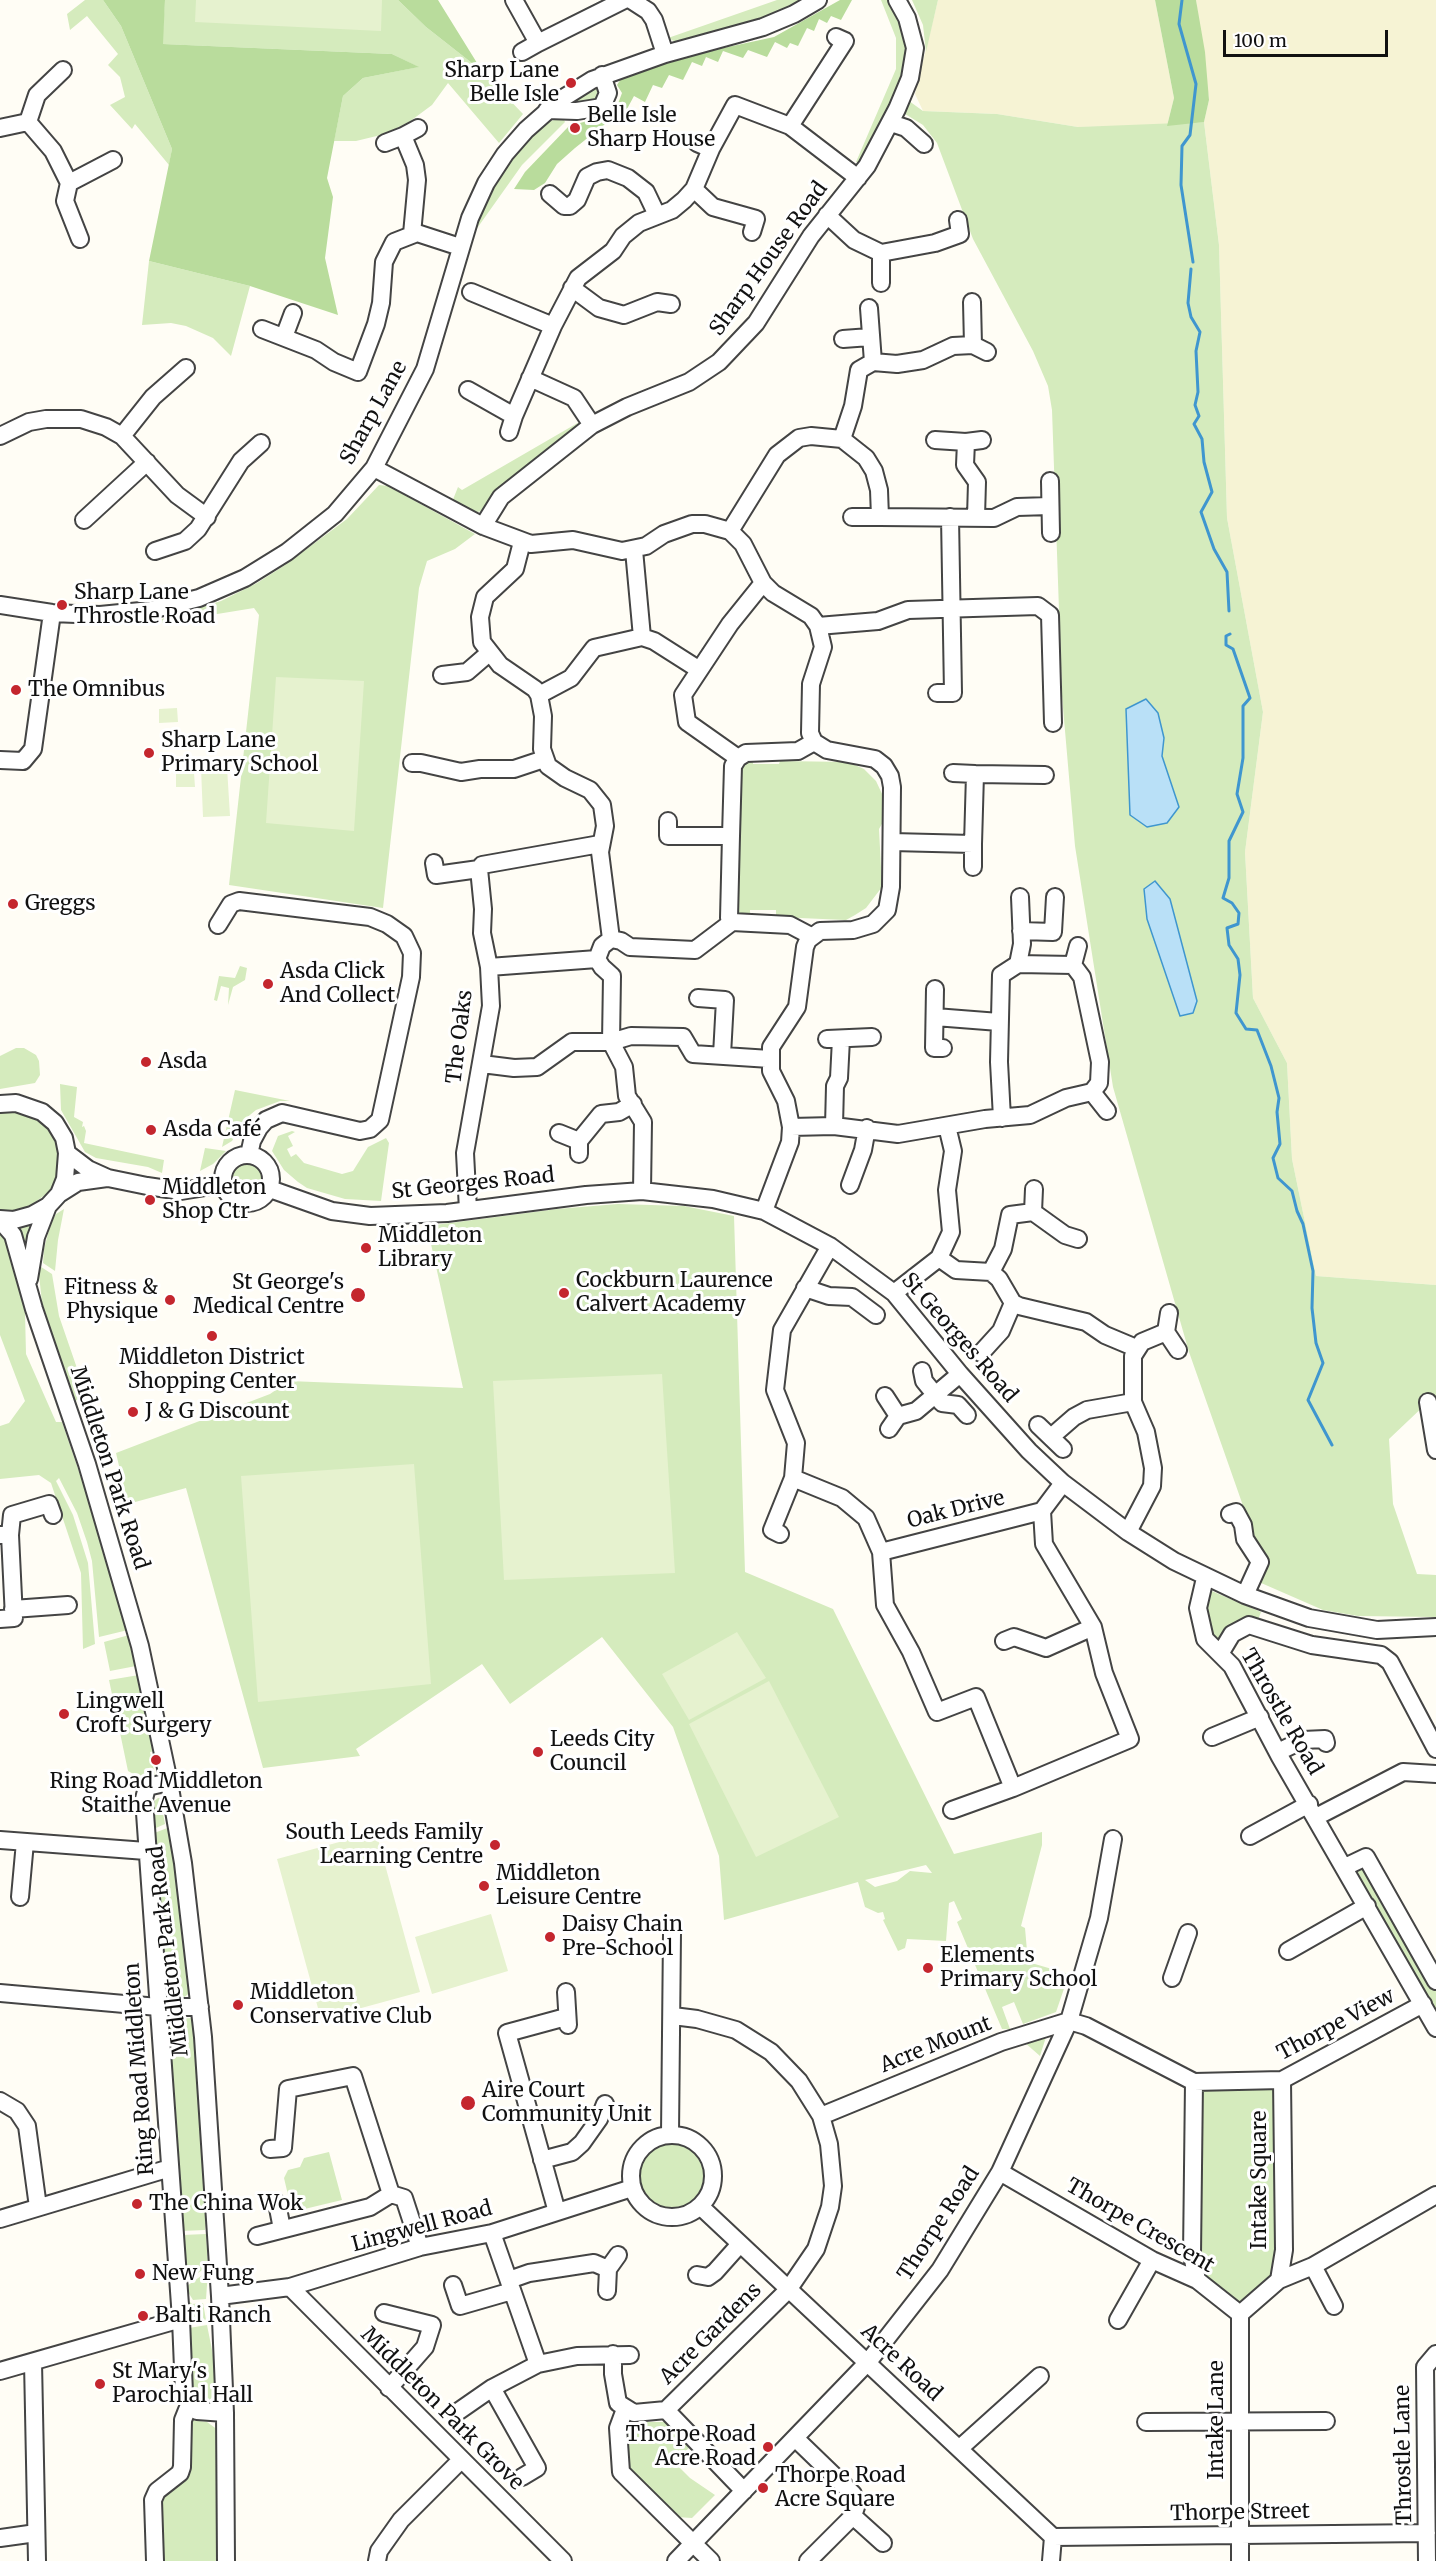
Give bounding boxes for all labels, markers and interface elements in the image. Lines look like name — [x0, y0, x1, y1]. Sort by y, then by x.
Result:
scale bar — [1226, 18, 1391, 56]
text: 100 m — [1234, 29, 1287, 52]
place label: Sharp Lane Belle Isle — [444, 58, 559, 108]
marker: Sharp Lane Belle Isle — [564, 76, 578, 90]
place label: Belle Isle Sharp House — [587, 103, 715, 153]
marker: Belle Isle Sharp House — [568, 121, 582, 135]
street label: Sharp House Road — [705, 177, 833, 341]
street label: Sharp Lane — [335, 357, 413, 469]
place label: Sharp Lane Throstle Road — [74, 580, 215, 630]
marker: Sharp Lane Throstle Road — [55, 598, 69, 612]
place label: The Omnibus — [28, 677, 165, 703]
marker: The Omnibus — [9, 683, 23, 697]
place label: Sharp Lane Primary School — [161, 728, 318, 778]
marker: Sharp Lane Primary School — [142, 746, 156, 760]
place label: Greggs — [25, 891, 96, 917]
marker: Greggs — [6, 897, 20, 911]
place label: Asda Click And Collect — [280, 959, 395, 1009]
marker: Asda Click And Collect — [261, 977, 275, 991]
street label: The Oaks — [442, 989, 478, 1085]
place label: Asda — [158, 1049, 207, 1075]
marker: Asda — [139, 1055, 153, 1069]
place label: Asda Café — [163, 1117, 261, 1143]
marker: Asda Café — [144, 1123, 158, 1137]
street label: St Georges Road — [390, 1163, 556, 1205]
place label: Middleton Shop Ctr — [162, 1175, 266, 1225]
marker: Middleton Shop Ctr — [143, 1193, 157, 1207]
place label: Middleton Library — [378, 1223, 482, 1273]
marker: Middleton Library — [359, 1241, 373, 1255]
place label: Cockburn Laurence Calvert Academy — [576, 1268, 773, 1318]
street label: St Georges Road — [896, 1268, 1022, 1408]
place label: St George's Medical Centre — [193, 1270, 344, 1320]
place label: Fitness & Physique — [64, 1275, 158, 1325]
marker: St George's Medical Centre — [349, 1286, 367, 1304]
marker: Cockburn Laurence Calvert Academy — [557, 1286, 571, 1300]
marker: Fitness & Physique — [163, 1293, 177, 1307]
marker: Middleton District Shopping Center — [205, 1329, 219, 1343]
place label: Middleton District Shopping Center — [119, 1345, 305, 1395]
street label: Middleton Park Road — [64, 1363, 154, 1573]
place label: J & G Discount — [145, 1399, 289, 1425]
marker: J & G Discount — [126, 1405, 140, 1419]
street label: Oak Drive — [905, 1486, 1007, 1534]
street label: Throstle Road — [1235, 1644, 1327, 1780]
place label: Lingwell Croft Surgery — [76, 1689, 211, 1739]
marker: Lingwell Croft Surgery — [57, 1707, 71, 1721]
place label: Leeds City Council — [550, 1727, 654, 1777]
marker: Leeds City Council — [531, 1745, 545, 1759]
marker: Ring Road Middleton Staithe Avenue — [149, 1753, 163, 1767]
place label: Ring Road Middleton Staithe Avenue — [49, 1769, 263, 1819]
place label: South Leeds Family Learning Centre — [285, 1820, 483, 1870]
marker: South Leeds Family Learning Centre — [488, 1838, 502, 1852]
street label: Middleton Park Road — [144, 1844, 194, 2058]
place label: Middleton Leisure Centre — [496, 1861, 641, 1911]
marker: Middleton Leisure Centre — [477, 1879, 491, 1893]
place label: Daisy Chain Pre-School — [562, 1912, 683, 1962]
marker: Daisy Chain Pre-School — [543, 1930, 557, 1944]
place label: Elements Primary School — [940, 1943, 1097, 1993]
marker: Elements Primary School — [921, 1961, 935, 1975]
street label: Ring Road Middleton — [120, 1962, 160, 2176]
place label: Middleton Conservative Club — [250, 1980, 432, 2030]
street label: Thorpe View — [1273, 1984, 1399, 2066]
marker: Middleton Conservative Club — [231, 1998, 245, 2012]
street label: Acre Mount — [877, 2011, 995, 2079]
place label: Aire Court Community Unit — [482, 2078, 652, 2128]
marker: Aire Court Community Unit — [459, 2094, 477, 2112]
street label: Intake Square — [1247, 2111, 1273, 2249]
street label: Thorpe Road — [893, 2162, 985, 2286]
street label: Thorpe Crescent — [1062, 2173, 1218, 2279]
place label: The China Wok — [149, 2191, 303, 2217]
street label: Lingwell Road — [349, 2196, 495, 2258]
marker: The China Wok — [130, 2197, 144, 2211]
place label: New Fung — [152, 2261, 254, 2287]
marker: New Fung — [133, 2267, 147, 2281]
street label: Acre Gardens — [655, 2278, 767, 2390]
place label: Balti Ranch — [155, 2303, 271, 2329]
marker: Balti Ranch — [136, 2309, 150, 2323]
street label: Acre Road — [855, 2319, 947, 2407]
street label: Middleton Park Grove — [355, 2322, 529, 2496]
place label: St Mary's Parochial Hall — [112, 2359, 253, 2409]
street label: Intake Lane — [1204, 2360, 1230, 2480]
marker: St Mary's Parochial Hall — [93, 2377, 107, 2391]
street label: Throstle Lane — [1390, 2385, 1418, 2525]
place label: Thorpe Road Acre Road — [625, 2422, 756, 2472]
marker: Thorpe Road Acre Road — [761, 2440, 775, 2454]
place label: Thorpe Road Acre Square — [775, 2463, 906, 2513]
marker: Thorpe Road Acre Square — [756, 2481, 770, 2495]
street label: Thorpe Street — [1170, 2499, 1310, 2527]

